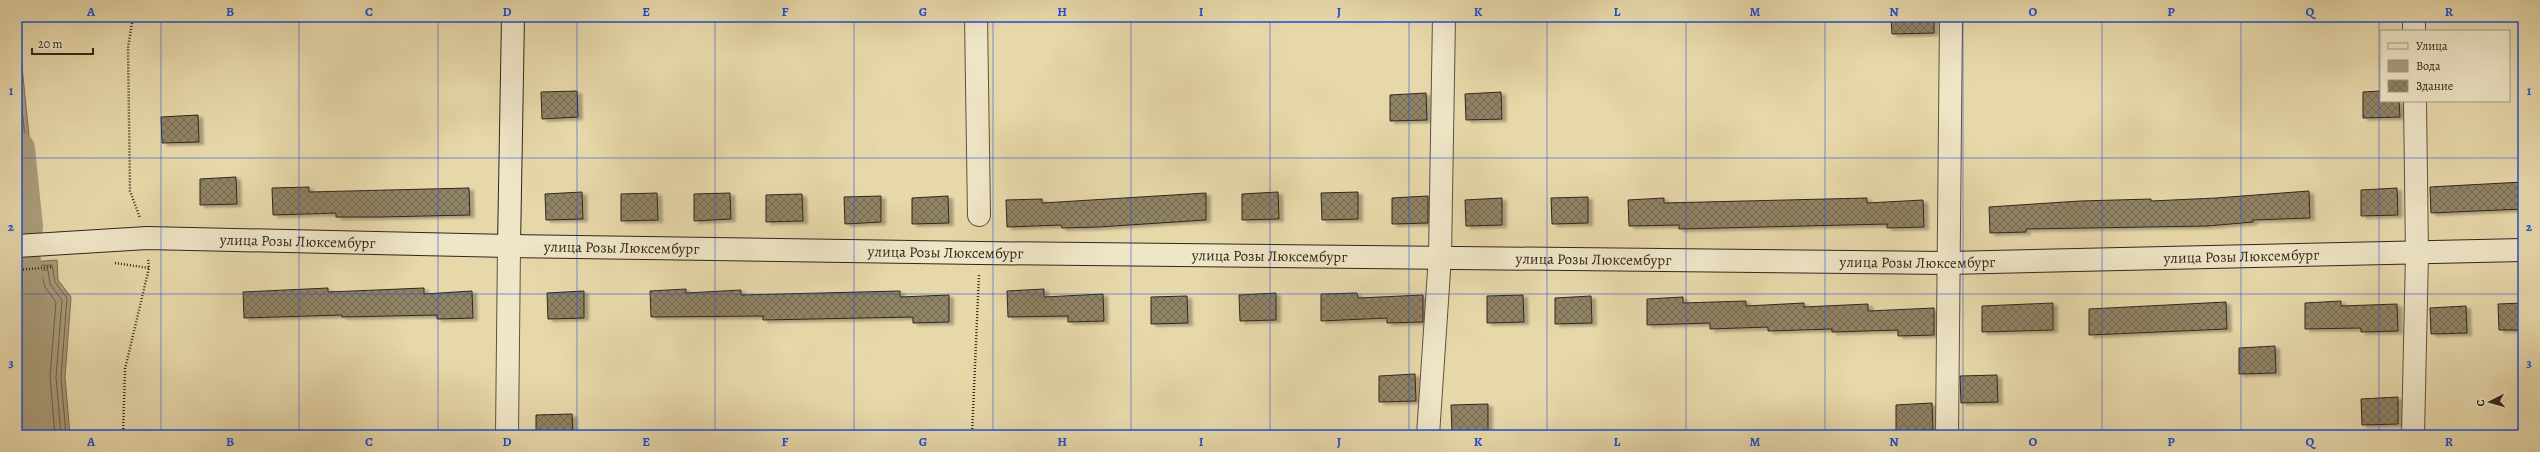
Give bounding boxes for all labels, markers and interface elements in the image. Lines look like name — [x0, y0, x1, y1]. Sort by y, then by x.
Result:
text: A — [86, 3, 96, 20]
text: B — [226, 3, 234, 20]
text: C — [365, 3, 373, 20]
text: D — [502, 3, 512, 20]
text: E — [642, 3, 650, 20]
text: F — [782, 3, 789, 20]
text: G — [919, 3, 927, 20]
text: H — [1057, 3, 1067, 20]
text: I — [1199, 3, 1204, 20]
text: J — [1337, 3, 1341, 20]
text: K — [1474, 3, 1483, 20]
text: L — [1614, 3, 1621, 20]
text: M — [1750, 3, 1761, 20]
text: N — [1889, 3, 1899, 20]
text: O — [2029, 3, 2038, 20]
text: P — [2167, 3, 2175, 20]
text: Q — [2306, 3, 2317, 20]
text: R — [2445, 3, 2454, 20]
scale bar — [32, 30, 93, 56]
legend — [2380, 30, 2510, 102]
text: 20 m — [38, 36, 62, 52]
text: Улица — [2416, 38, 2448, 54]
text: Вода — [2416, 58, 2441, 74]
text: Здание — [2416, 78, 2453, 94]
text: 1 — [9, 82, 14, 99]
text: 1 — [2527, 82, 2532, 99]
text: 2 — [8, 218, 15, 235]
text: 2 — [2526, 218, 2533, 235]
street label: улица Розы Люксембург — [219, 230, 377, 253]
street label: улица Розы Люксембург — [543, 237, 700, 259]
street label: улица Розы Люксембург — [867, 241, 1024, 263]
street label: улица Розы Люксембург — [1191, 245, 1348, 267]
street label: улица Розы Люксембург — [2162, 245, 2320, 268]
street label: улица Розы Люксембург — [1515, 249, 1672, 270]
street label: улица Розы Люксембург — [1839, 252, 1996, 273]
text: 3 — [8, 354, 14, 371]
text: 3 — [2526, 354, 2532, 371]
north arrow — [2470, 382, 2510, 422]
text: С — [2473, 399, 2488, 407]
text: A — [86, 433, 96, 450]
text: B — [226, 433, 234, 450]
text: C — [365, 433, 373, 450]
text: D — [502, 433, 512, 450]
text: E — [642, 433, 650, 450]
text: F — [782, 433, 789, 450]
text: G — [919, 433, 927, 450]
text: H — [1057, 433, 1067, 450]
text: I — [1199, 433, 1204, 450]
text: J — [1337, 433, 1341, 450]
text: K — [1474, 433, 1483, 450]
text: L — [1614, 433, 1621, 450]
text: M — [1750, 433, 1761, 450]
text: N — [1889, 433, 1899, 450]
text: O — [2029, 433, 2038, 450]
text: P — [2167, 433, 2175, 450]
text: Q — [2306, 433, 2317, 450]
text: R — [2445, 433, 2454, 450]

